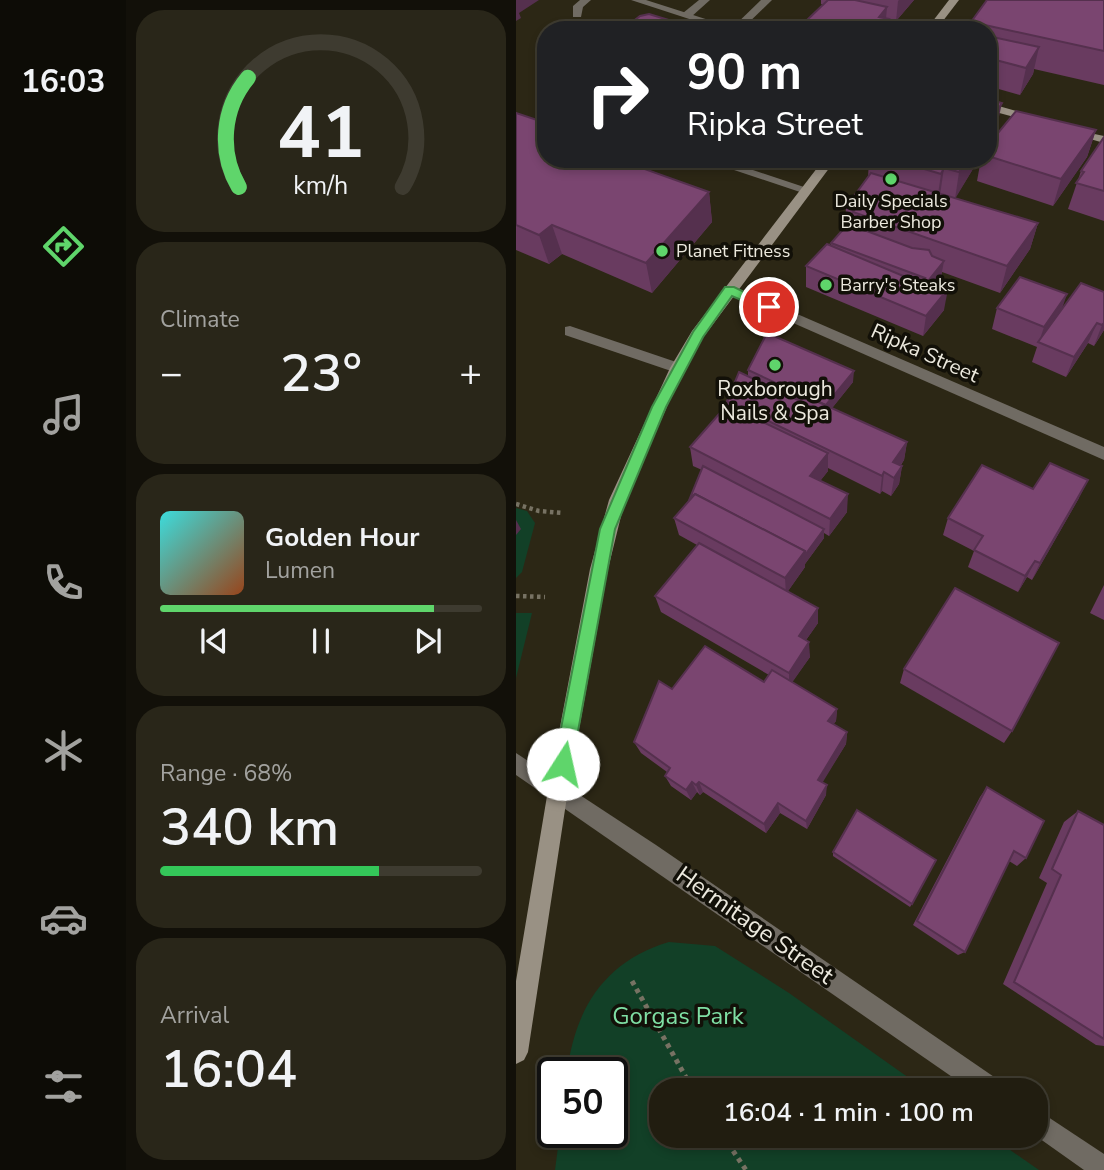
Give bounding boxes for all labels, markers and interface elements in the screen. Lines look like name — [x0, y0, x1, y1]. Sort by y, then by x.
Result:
text: 90 m — [687, 39, 802, 106]
icon: right — [572, 49, 663, 140]
text: 16:03 — [21, 60, 105, 103]
text: 41 — [277, 83, 365, 183]
text: Ripka Street — [687, 103, 863, 146]
text: km/h — [293, 169, 349, 203]
marker: Daily Specials Barber Shop — [883, 171, 899, 187]
place label: Daily Specials Barber Shop — [834, 189, 948, 234]
icon: directions — [39, 222, 88, 271]
place label: Planet Fitness — [676, 239, 790, 263]
marker: Planet Fitness — [654, 243, 670, 259]
place label: Barry's Steaks — [840, 273, 956, 297]
pin — [739, 277, 799, 337]
marker: Barry's Steaks — [818, 277, 834, 293]
icon: arrive — [750, 288, 788, 326]
text: Climate — [160, 304, 240, 335]
street label: Ripka Street — [867, 317, 984, 390]
text: 23° — [280, 338, 362, 409]
text: − — [160, 348, 183, 399]
text: + — [459, 348, 482, 399]
marker: Roxborough Nails & Spa — [767, 357, 783, 373]
place label: Roxborough Nails & Spa — [717, 375, 833, 427]
icon: music — [39, 390, 88, 439]
text: Golden Hour — [265, 520, 420, 555]
text: Lumen — [265, 555, 335, 586]
icon: phone — [39, 558, 88, 607]
icon: previous — [195, 622, 233, 660]
icon: pause — [302, 622, 340, 660]
icon: next — [409, 622, 447, 660]
icon: climate — [39, 726, 88, 775]
position arrow — [526, 727, 600, 801]
text: Range · 68% — [160, 758, 292, 789]
text: 340 km — [160, 792, 339, 863]
street label: Hermitage Street — [670, 859, 841, 992]
icon: car — [39, 894, 88, 943]
text: Arrival — [160, 1000, 229, 1031]
park label: Gorgas Park — [612, 1000, 745, 1032]
text: 16:04 — [160, 1034, 297, 1105]
speed limit sign: 50 — [537, 1057, 628, 1148]
icon: filters — [39, 1062, 88, 1111]
text: 16:04 · 1 min · 100 m — [723, 1095, 974, 1130]

